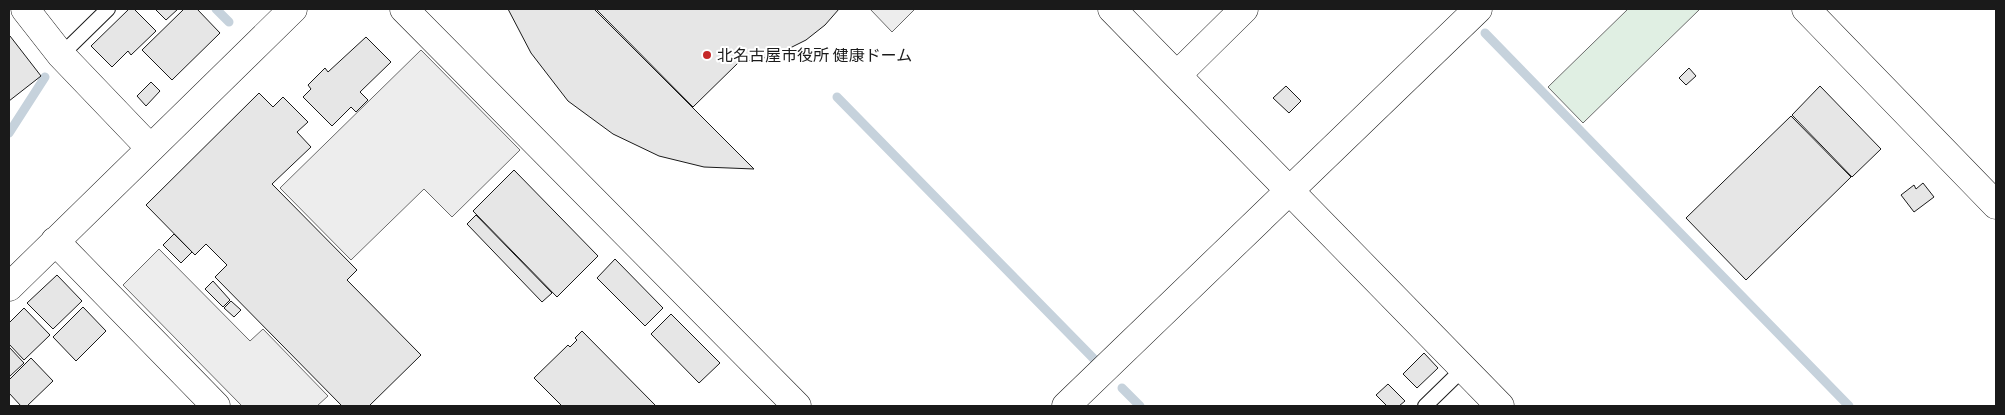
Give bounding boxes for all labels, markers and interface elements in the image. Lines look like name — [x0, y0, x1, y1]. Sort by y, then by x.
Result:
place label: 北名古屋市役所 健康ドーム — [717, 46, 912, 64]
marker: 北名古屋市役所 健康ドーム — [701, 49, 713, 61]

